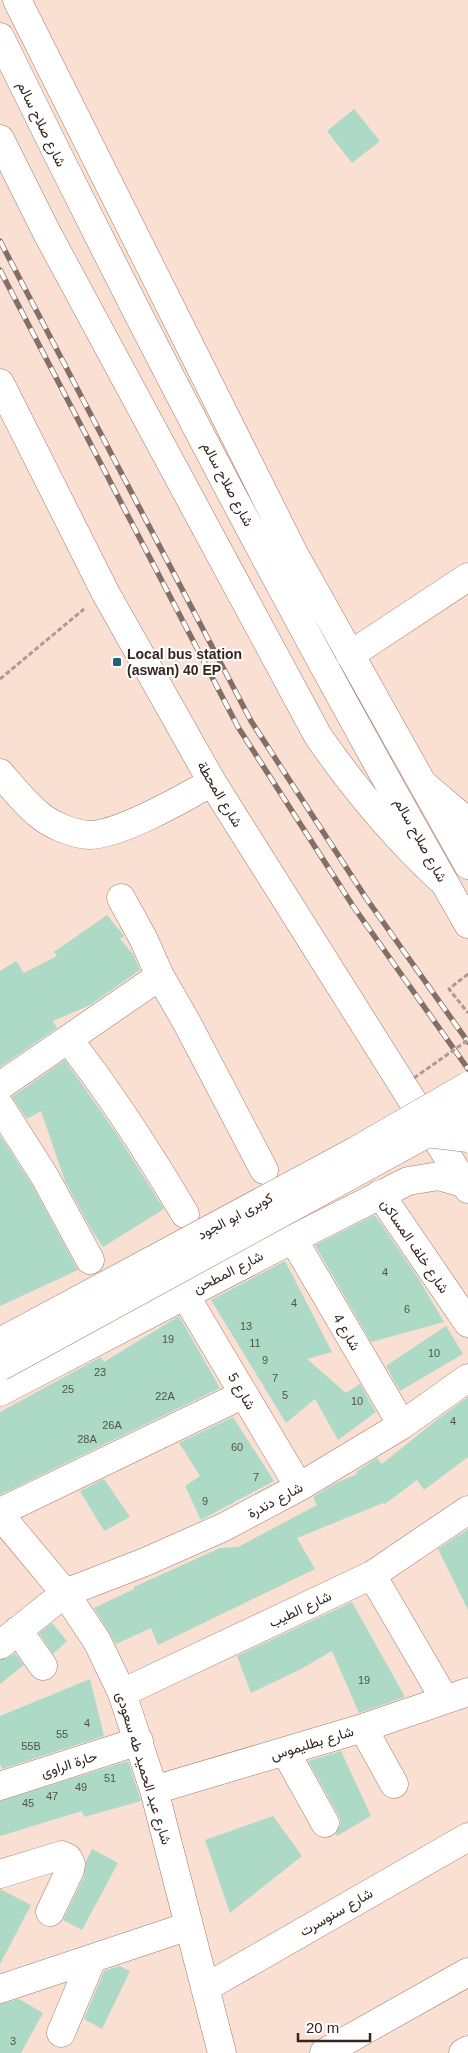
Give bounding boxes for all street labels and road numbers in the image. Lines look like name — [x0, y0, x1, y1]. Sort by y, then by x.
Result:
street label: شارع صلاح سالم — [12, 79, 70, 171]
street label: شارع صلاح سالم — [196, 439, 257, 530]
street label: شارع المحطة — [192, 758, 246, 831]
street label: شارع صلاح سالم — [389, 795, 451, 886]
street label: كوبرى ابو الجود — [195, 1189, 276, 1243]
street label: شارع خلف المساكن — [375, 1196, 452, 1298]
street label: شارع المطحن — [190, 1248, 267, 1299]
street label: شارع 4 — [328, 1311, 364, 1355]
street label: شارع 5 — [222, 1370, 259, 1414]
street label: شارع دندرة — [245, 1479, 307, 1524]
street label: شارع الطيب — [266, 1588, 335, 1633]
street label: شارع عبد الحميد طه سعودى — [110, 1690, 175, 1847]
street label: شارع بطليموس — [269, 1723, 356, 1766]
street label: حارة الراوى — [39, 1747, 99, 1782]
street label: شارع سنوسرت — [297, 1885, 377, 1942]

